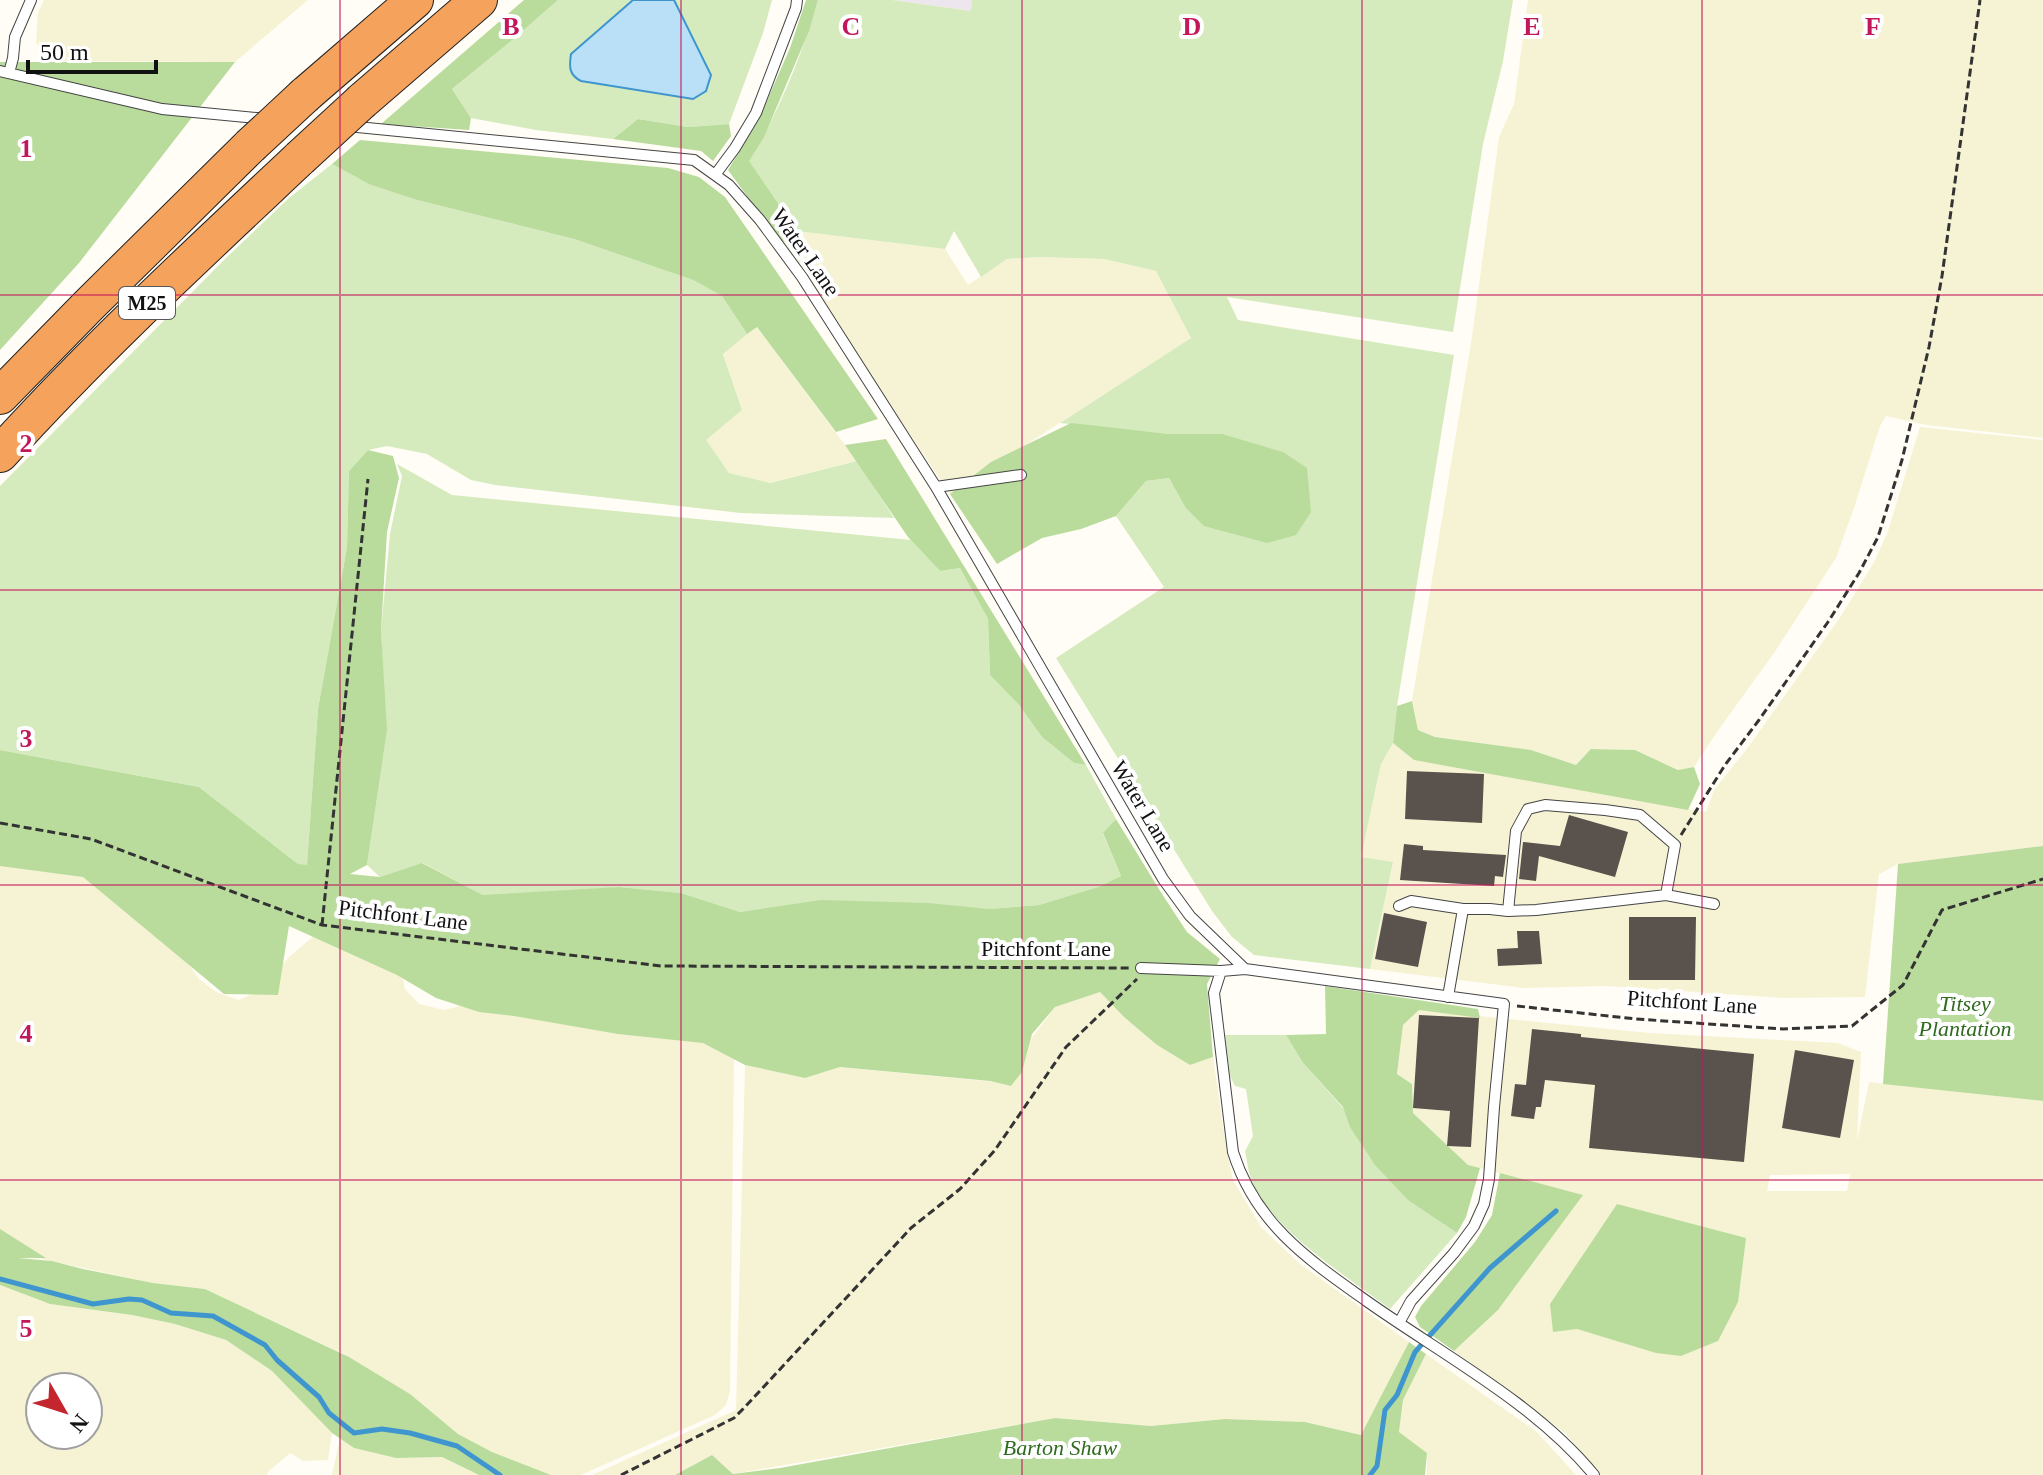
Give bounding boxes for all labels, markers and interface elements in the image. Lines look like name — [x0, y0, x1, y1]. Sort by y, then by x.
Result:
text: B — [502, 12, 520, 41]
text: C — [842, 12, 860, 41]
text: D — [1183, 12, 1201, 41]
text: E — [1523, 12, 1541, 41]
text: F — [1865, 12, 1881, 41]
scale bar — [28, 24, 156, 74]
text: 50 m — [40, 39, 89, 65]
text: 1 — [20, 134, 33, 163]
street label: Water Lane — [767, 203, 845, 301]
road number: M25 — [119, 287, 175, 319]
text: 2 — [20, 429, 33, 458]
text: 3 — [20, 724, 33, 753]
street label: Water Lane — [1106, 756, 1180, 856]
street label: Pitchfont Lane — [337, 895, 469, 935]
street label: Pitchfont Lane — [981, 936, 1111, 961]
street label: Pitchfont Lane — [1626, 985, 1758, 1019]
park label: Titsey Plantation — [1918, 991, 2011, 1041]
text: 4 — [20, 1019, 33, 1048]
text: 5 — [20, 1314, 33, 1343]
north arrow — [24, 1371, 104, 1451]
text: N — [64, 1409, 94, 1437]
park label: Barton Shaw — [1003, 1435, 1117, 1460]

